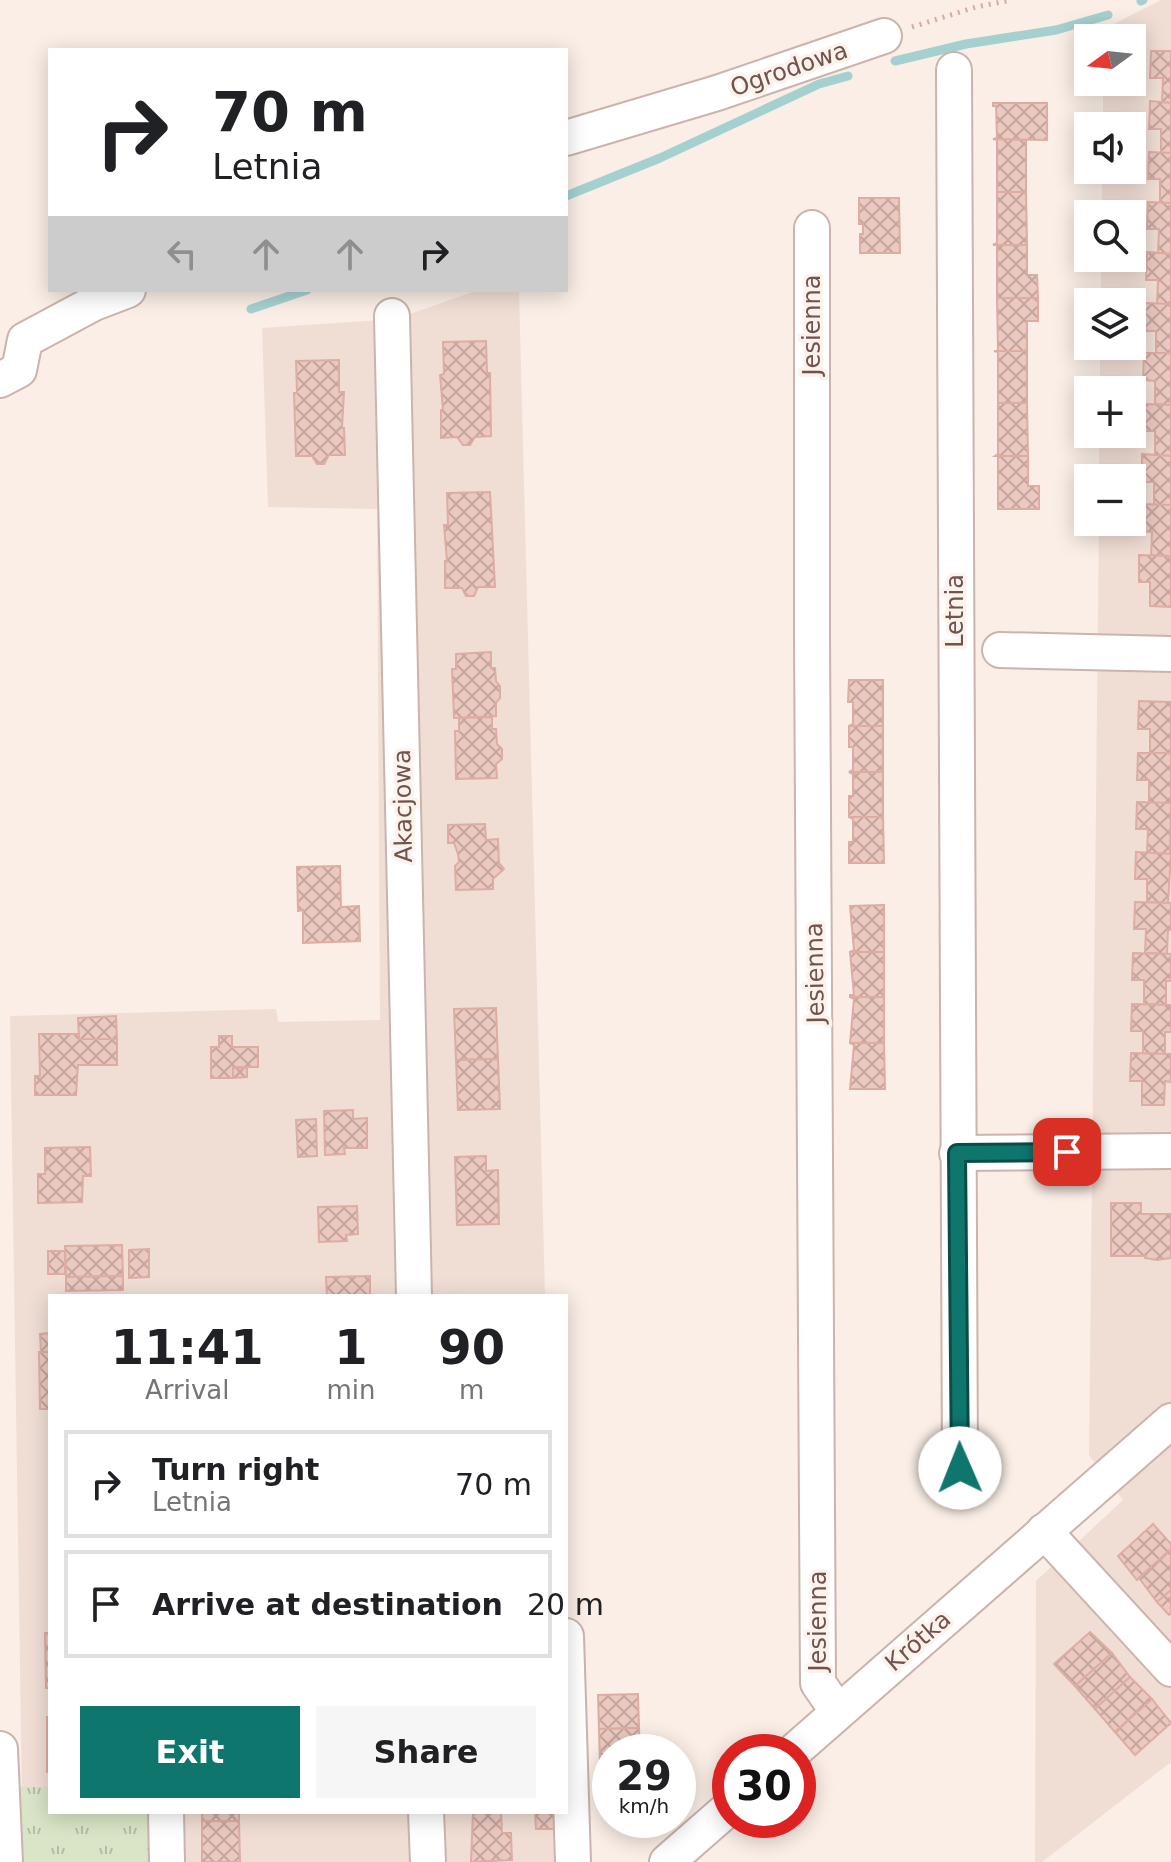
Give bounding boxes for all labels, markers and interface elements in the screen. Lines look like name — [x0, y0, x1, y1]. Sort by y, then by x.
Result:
north arrow — [1074, 24, 1146, 96]
map controls — [1074, 24, 1146, 536]
street label: Ogrodowa — [727, 36, 851, 102]
text: 70 m — [212, 79, 368, 144]
icon: right — [80, 80, 184, 184]
button: sound — [1074, 112, 1146, 184]
text: Letnia — [212, 146, 323, 187]
button: search — [1074, 200, 1146, 272]
icon: left — [160, 232, 204, 276]
icon: ahead — [244, 232, 288, 276]
icon: ahead — [328, 232, 372, 276]
icon: right — [412, 232, 456, 276]
street label: Jesienna — [798, 275, 826, 377]
button: layers — [1074, 288, 1146, 360]
button: + — [1074, 376, 1146, 448]
button: − — [1074, 464, 1146, 536]
street label: Letnia — [941, 574, 969, 648]
street label: Akacjowa — [388, 749, 418, 863]
street label: Jesienna — [800, 922, 830, 1026]
pin — [1033, 1118, 1101, 1186]
icon: arrive — [1045, 1130, 1089, 1174]
text: 11:41 — [111, 1319, 264, 1375]
text: 1 — [334, 1319, 368, 1375]
text: 90 — [438, 1319, 505, 1375]
text: Arrival — [145, 1375, 229, 1405]
text: min — [326, 1375, 376, 1405]
text: m — [459, 1375, 484, 1405]
position arrow — [918, 1426, 1002, 1510]
text: Turn right — [152, 1452, 319, 1487]
icon: right — [84, 1462, 128, 1506]
text: 70 m — [455, 1467, 532, 1502]
text: Letnia — [152, 1487, 232, 1517]
street label: Jesienna — [804, 1571, 832, 1673]
icon: arrive — [84, 1582, 128, 1626]
text: Arrive at destination — [152, 1587, 503, 1622]
text: 20 m — [527, 1587, 604, 1622]
street label: Krótka — [880, 1605, 956, 1677]
button: Exit — [80, 1706, 300, 1798]
button: Share — [316, 1706, 536, 1798]
speed limit sign: 30 — [712, 1734, 816, 1838]
text: 29 — [616, 1753, 672, 1799]
text: km/h — [619, 1794, 669, 1818]

